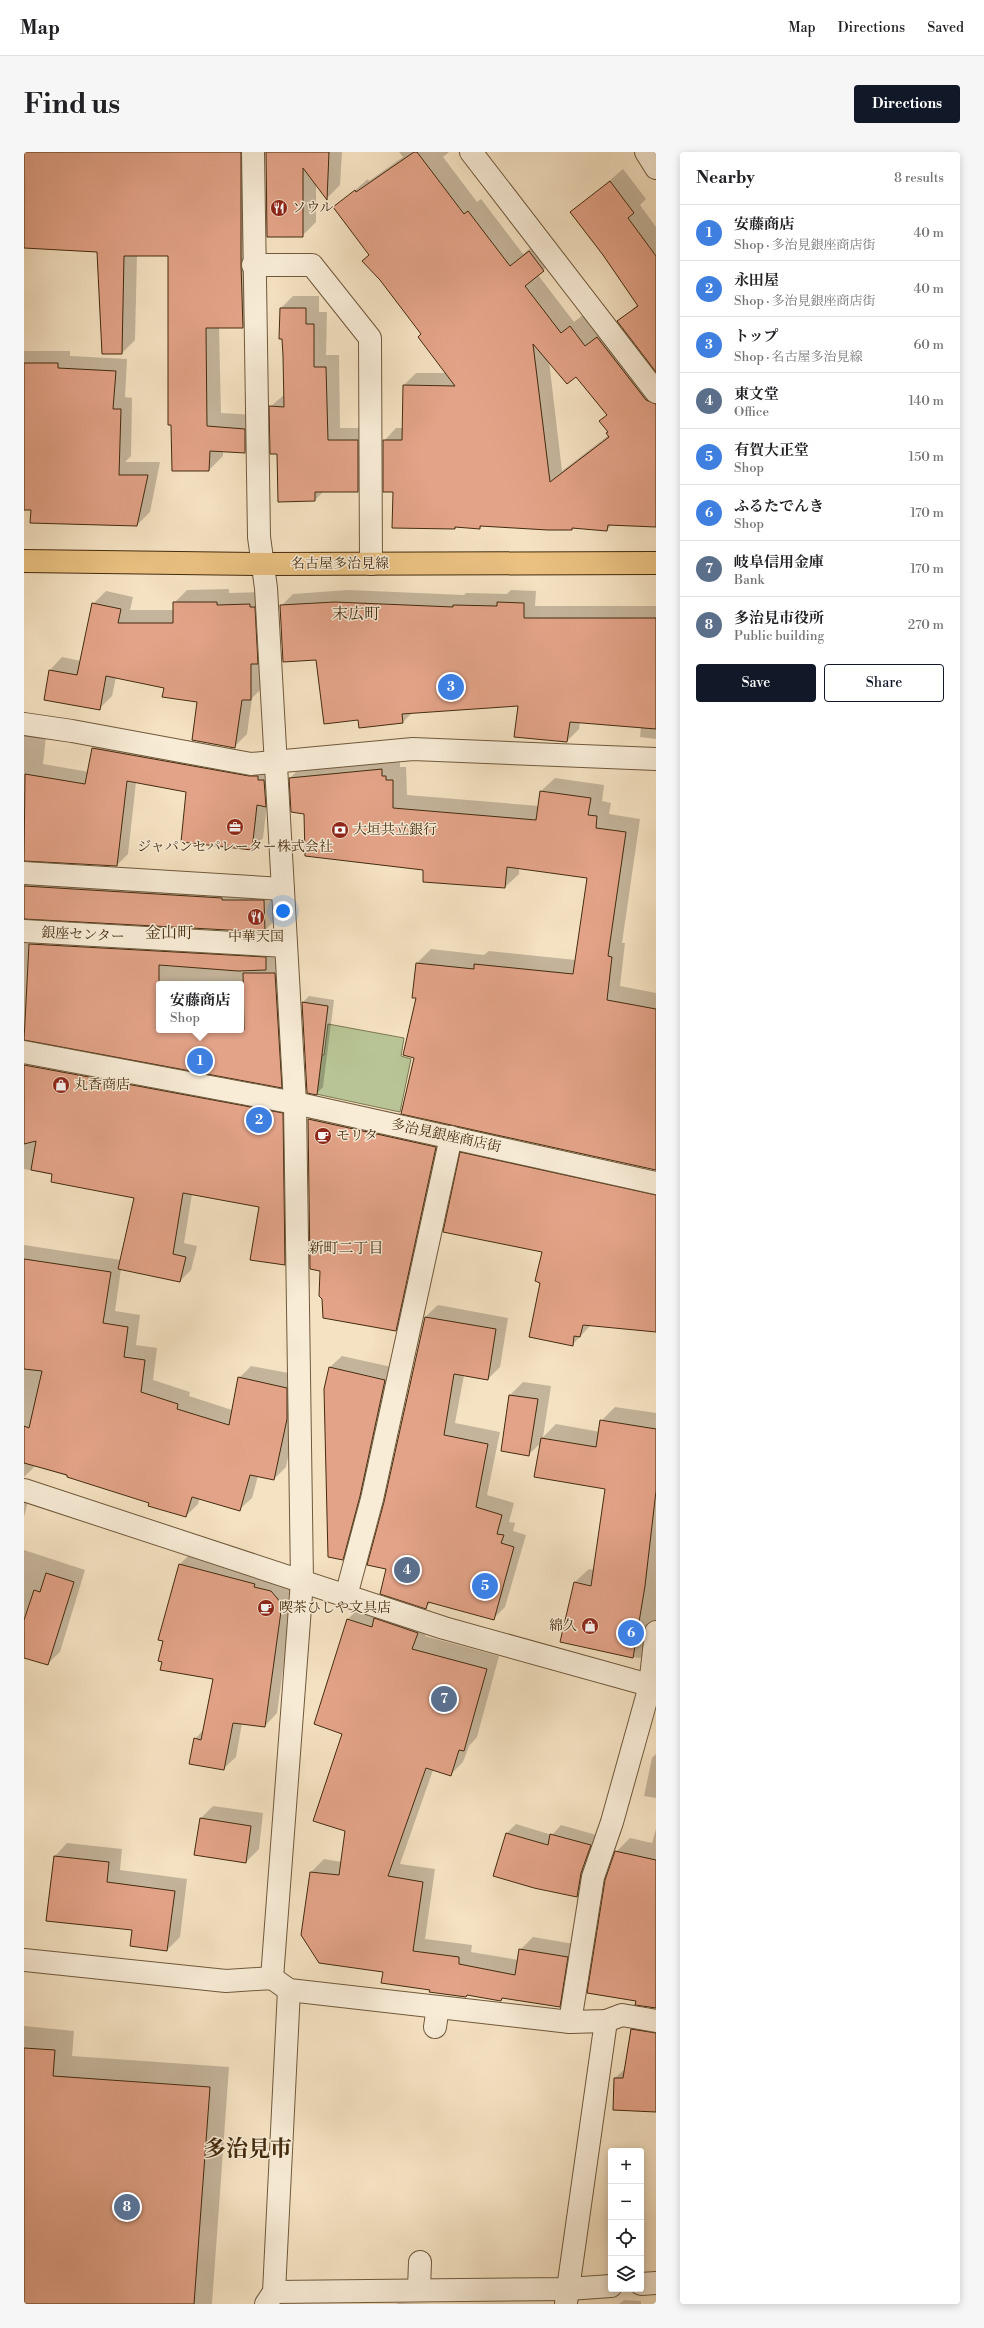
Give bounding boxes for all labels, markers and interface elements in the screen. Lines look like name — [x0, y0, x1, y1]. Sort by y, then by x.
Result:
text: Map — [20, 16, 60, 40]
text: Map — [788, 19, 816, 37]
text: Directions — [838, 19, 905, 37]
text: Saved — [927, 19, 964, 37]
button: Directions — [854, 85, 960, 123]
text: Find us — [24, 87, 120, 122]
text: Nearby — [696, 167, 755, 189]
text: 8 results — [894, 170, 944, 186]
restaurant icon: ソウル — [269, 198, 289, 218]
place label: ソウル — [292, 199, 334, 217]
text: 安藤商店 — [734, 215, 794, 234]
text: 1 — [706, 225, 712, 241]
text: 40 m — [914, 225, 944, 241]
text: Shop · 多治見銀座商店街 — [734, 237, 876, 253]
text: 永田屋 — [734, 271, 779, 290]
text: 2 — [705, 281, 713, 297]
text: 40 m — [914, 281, 944, 297]
text: Shop · 多治見銀座商店街 — [734, 293, 876, 309]
text: トップ — [734, 327, 779, 346]
text: 3 — [705, 337, 713, 353]
text: 60 m — [913, 337, 944, 353]
text: Shop · 名古屋多治見線 — [734, 349, 863, 365]
text: 東文堂 — [734, 385, 779, 404]
text: 4 — [705, 393, 713, 409]
text: 140 m — [908, 393, 944, 409]
text: Office — [734, 404, 769, 420]
text: 有賀大正堂 — [734, 441, 809, 460]
text: 5 — [705, 449, 713, 465]
text: 150 m — [909, 449, 944, 465]
text: Shop — [734, 460, 764, 476]
text: ふるたでんき — [734, 497, 824, 516]
text: 6 — [705, 505, 713, 521]
text: 170 m — [910, 505, 944, 521]
text: Shop — [734, 516, 764, 532]
text: 岐阜信用金庫 — [734, 553, 824, 572]
street label: 名古屋多治見線 — [291, 555, 389, 573]
text: 7 — [705, 561, 713, 577]
text: 170 m — [910, 561, 944, 577]
text: Bank — [734, 572, 764, 588]
district label: 末広町 — [332, 604, 380, 624]
text: 多治見市役所 — [734, 609, 824, 628]
text: 8 — [705, 617, 713, 633]
text: 270 m — [908, 617, 944, 633]
text: Public building — [734, 628, 824, 644]
button: Save — [696, 664, 816, 702]
button: Share — [824, 664, 944, 702]
pin: 3 — [438, 672, 464, 702]
office icon: ジャパンセパレーター株式会社 — [225, 817, 245, 837]
bank icon: 大垣共立銀行 — [330, 820, 350, 840]
place label: 大垣共立銀行 — [353, 821, 437, 839]
place label: ジャパンセパレーター株式会社 — [137, 838, 333, 856]
your location — [273, 901, 293, 921]
restaurant icon: 中華天国 — [246, 907, 266, 927]
district label: 金山町 — [145, 923, 193, 943]
street label: 銀座センター — [41, 924, 125, 946]
place label: 中華天国 — [228, 928, 284, 946]
popup — [156, 981, 244, 1033]
text: 安藤商店 — [170, 991, 230, 1010]
text: Shop — [170, 1010, 200, 1026]
pin: 1 — [187, 1046, 213, 1076]
shop icon: 丸香商店 — [51, 1075, 71, 1095]
place label: 丸香商店 — [74, 1076, 130, 1094]
pin: 2 — [246, 1105, 272, 1135]
street label: 多治見銀座商店街 — [389, 1116, 503, 1156]
cafe icon: モリタ — [313, 1126, 333, 1146]
place label: モリタ — [336, 1127, 378, 1145]
district label: 新町二丁目 — [308, 1239, 384, 1258]
pin: 4 — [394, 1555, 420, 1585]
pin: 5 — [472, 1571, 498, 1601]
cafe icon: 喫茶ひしや文具店 — [256, 1598, 276, 1618]
place label: 喫茶ひしや文具店 — [279, 1599, 391, 1617]
shop icon: 綿久 — [580, 1616, 600, 1636]
place label: 綿久 — [549, 1617, 577, 1635]
pin: 6 — [618, 1618, 644, 1648]
pin: 7 — [431, 1684, 457, 1714]
district label: 多治見市 — [204, 2136, 292, 2163]
map controls — [608, 2148, 644, 2292]
button: + — [608, 2148, 644, 2184]
button: − — [608, 2184, 644, 2220]
pin: 8 — [114, 2192, 140, 2222]
button: locate — [608, 2220, 644, 2256]
button: layers — [608, 2256, 644, 2292]

